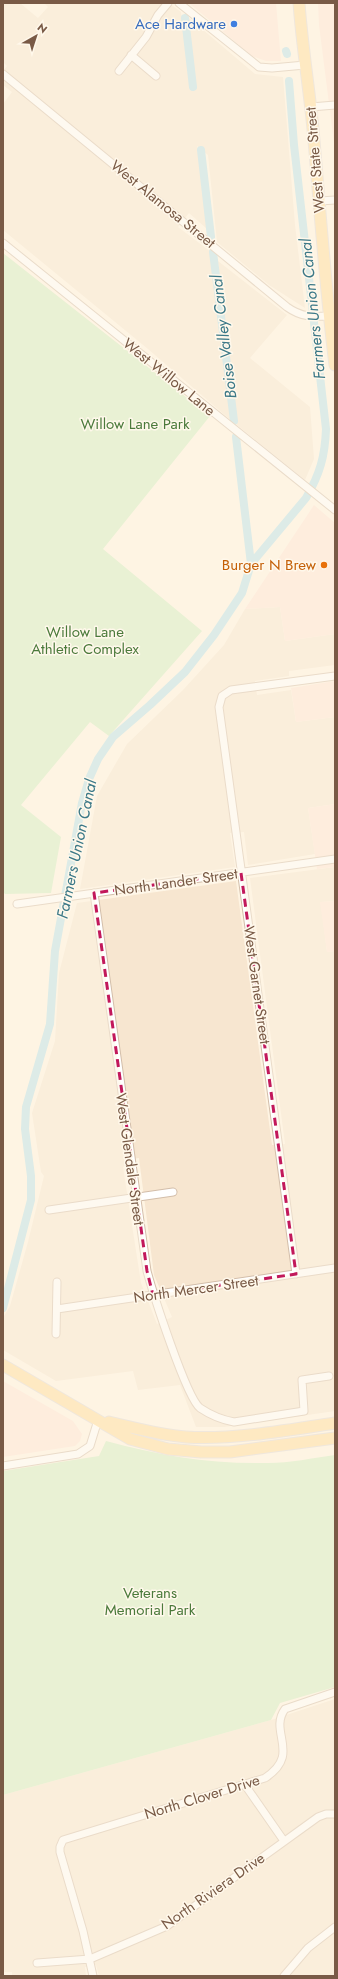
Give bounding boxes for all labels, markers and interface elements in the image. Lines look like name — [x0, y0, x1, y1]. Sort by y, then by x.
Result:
place label: Ace Hardware — [135, 13, 226, 35]
north arrow — [16, 16, 56, 56]
text: N — [34, 19, 51, 37]
marker: Ace Hardware — [229, 19, 239, 29]
street label: West State Street — [299, 106, 331, 214]
street label: West Alamosa Street — [106, 155, 221, 254]
water label: Farmers Union Canal — [294, 236, 331, 380]
water label: Boise Valley Canal — [204, 272, 242, 400]
street label: West Willow Lane — [118, 333, 220, 421]
park label: Willow Lane Park — [80, 413, 190, 435]
place label: Burger N Brew — [222, 554, 317, 576]
marker: Burger N Brew — [319, 560, 329, 570]
park label: Willow Lane Athletic Complex — [31, 621, 140, 660]
water label: Farmers Union Canal — [51, 776, 103, 921]
street label: North Lander Street — [113, 862, 240, 902]
street label: West Garnet Street — [238, 925, 276, 1046]
street label: West Glendale Street — [110, 1091, 150, 1227]
street label: North Mercer Street — [132, 1269, 260, 1309]
park label: Veterans Memorial Park — [105, 1582, 196, 1621]
street label: North Clover Drive — [142, 1769, 263, 1825]
street label: North Riviera Drive — [157, 1847, 269, 1935]

